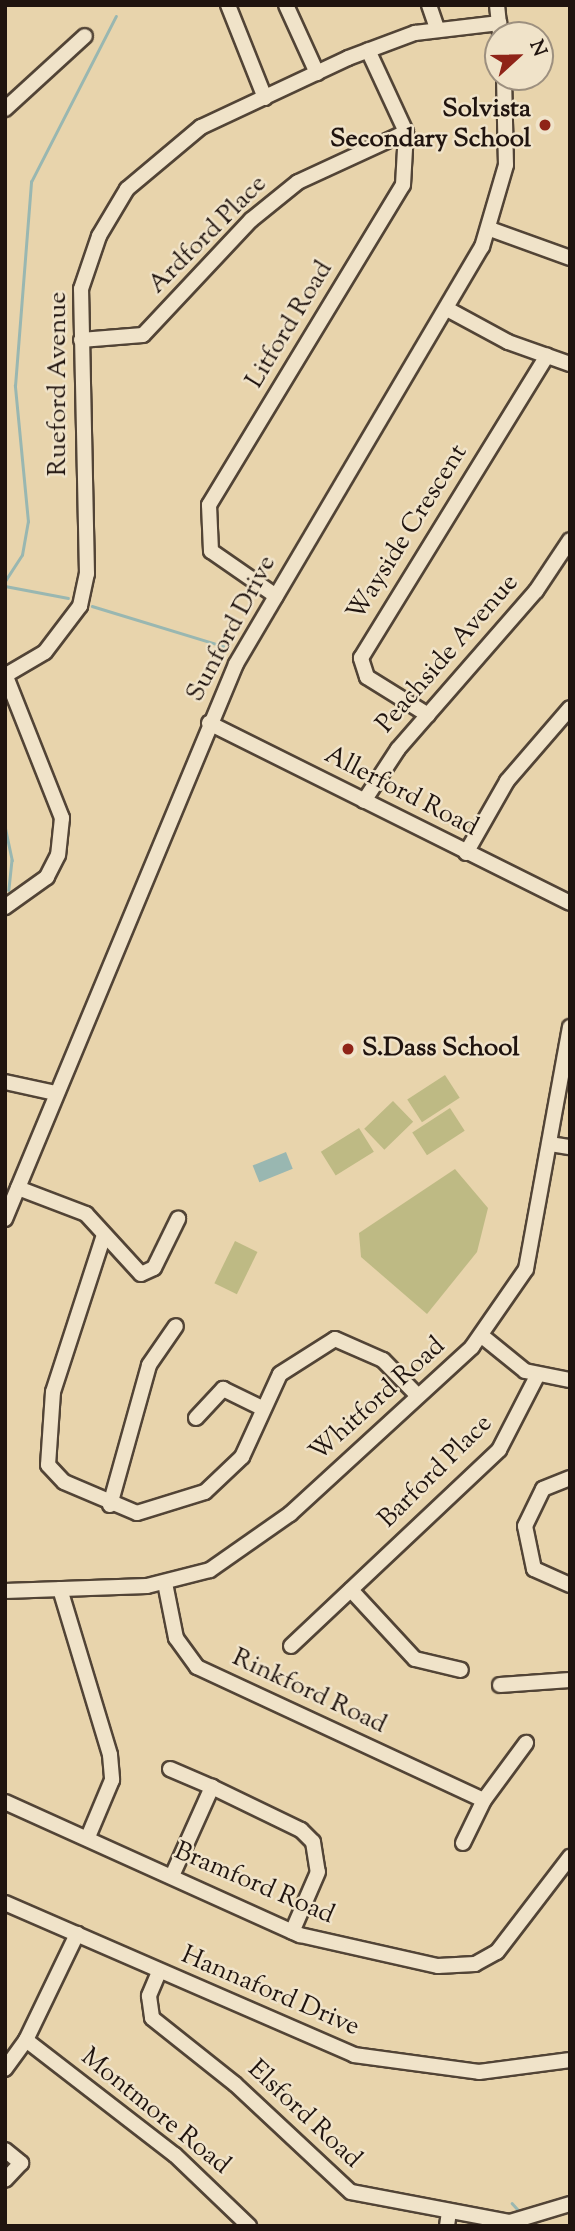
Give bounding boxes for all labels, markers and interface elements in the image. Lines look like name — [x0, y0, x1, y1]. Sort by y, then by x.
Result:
north arrow — [484, 21, 554, 91]
text: N — [522, 37, 552, 61]
place label: Solvista Secondary School — [330, 94, 531, 156]
marker: Solvista Secondary School — [537, 117, 553, 133]
street label: Ardford Place — [142, 169, 274, 301]
street label: Litford Road — [240, 256, 340, 394]
street label: Rueford Avenue — [43, 292, 75, 476]
street label: Wayside Crescent — [341, 439, 475, 627]
street label: Sunford Drive — [180, 551, 284, 707]
street label: Peachside Avenue — [370, 568, 526, 740]
street label: Allerford Road — [319, 740, 483, 844]
place label: S.Dass School — [362, 1033, 520, 1065]
marker: S.Dass School — [340, 1041, 356, 1057]
street label: Whitford Road — [304, 1331, 452, 1469]
street label: Barford Place — [373, 1409, 499, 1535]
street label: Rinkford Road — [227, 1643, 391, 1741]
street label: Bramford Road — [169, 1836, 339, 1932]
street label: Hannaford Drive — [176, 1940, 364, 2044]
street label: Montmore Road — [74, 2042, 236, 2182]
street label: Elsford Road — [241, 2054, 367, 2176]

